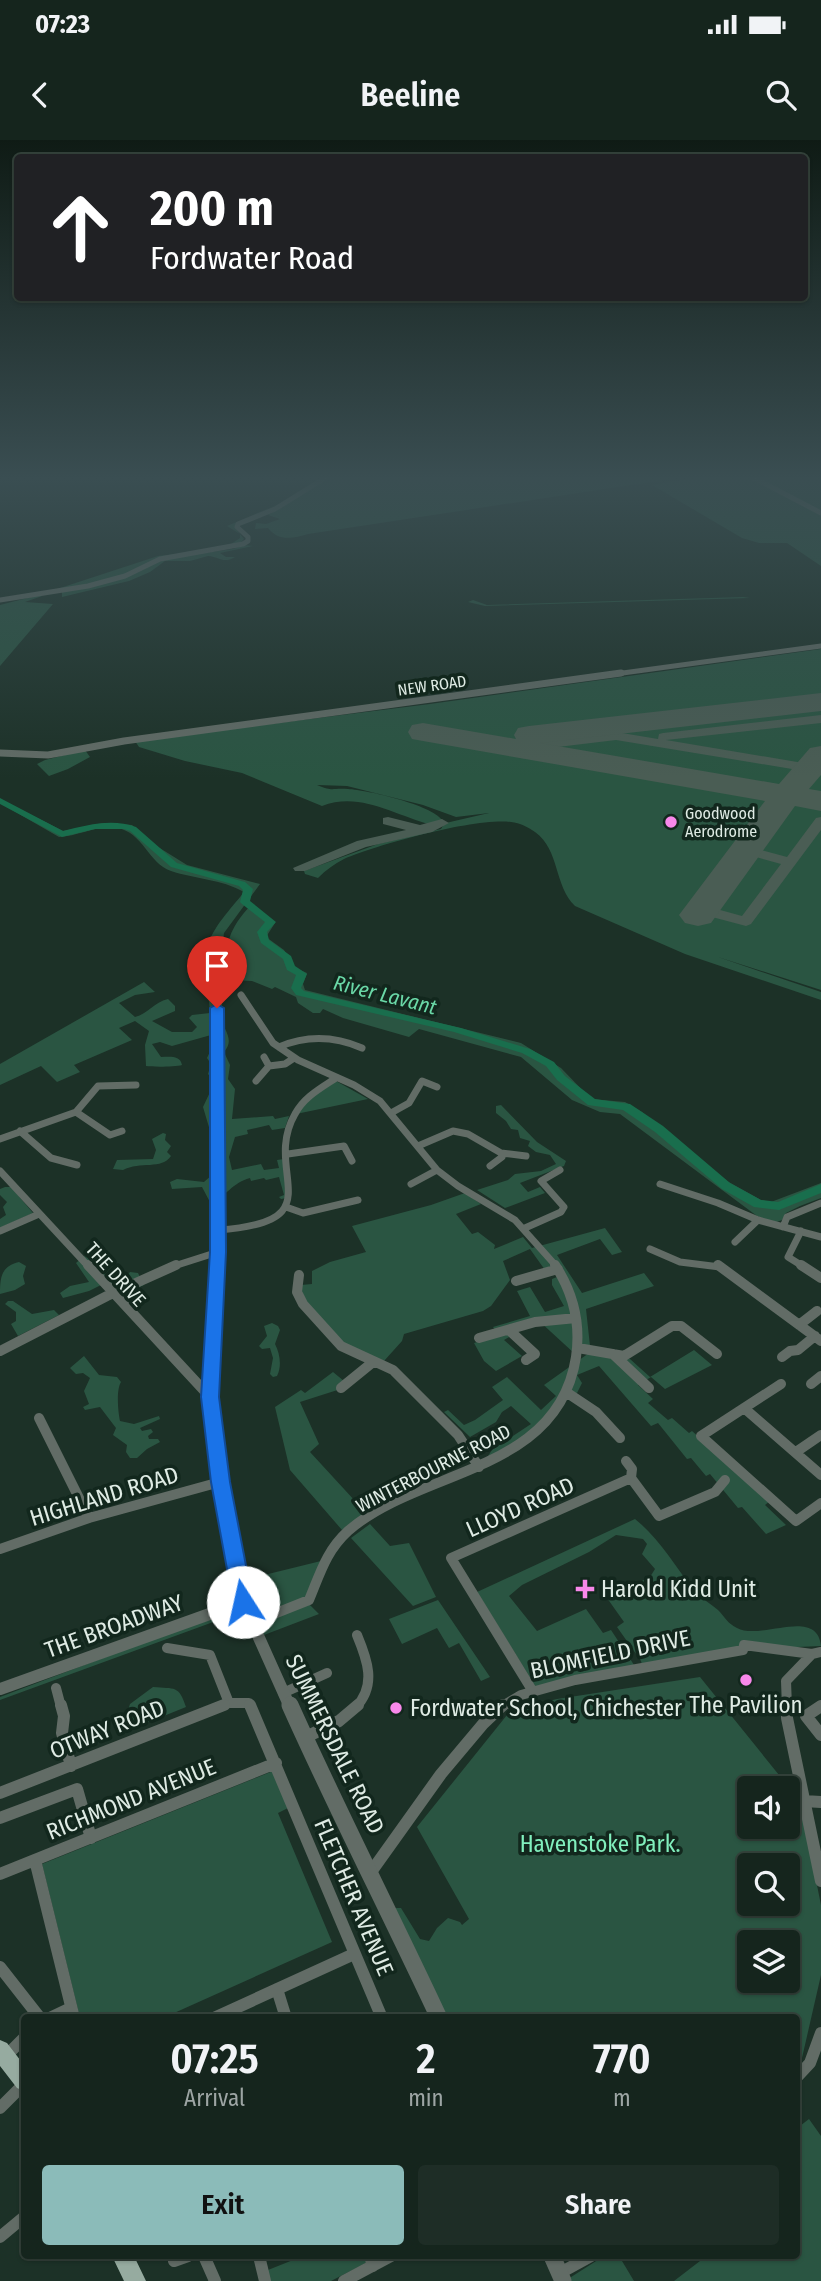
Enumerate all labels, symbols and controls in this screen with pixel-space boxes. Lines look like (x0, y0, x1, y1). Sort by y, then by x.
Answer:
text: 07:23 (35, 9, 90, 40)
icon: back (21, 76, 59, 114)
text: Beeline (361, 76, 460, 114)
icon: search (762, 76, 800, 114)
text: 200 m (150, 179, 274, 238)
icon: ahead (35, 182, 126, 273)
text: Fordwater Road (150, 239, 354, 277)
street label: NEW ROAD (397, 671, 468, 700)
place label: Goodwood Aerodrome (685, 804, 757, 841)
marker: Goodwood Aerodrome (663, 814, 679, 830)
pin (187, 936, 247, 1008)
icon: arrive (198, 947, 236, 985)
water label: River Lavant (331, 970, 439, 1020)
street label: THE DRIVE (81, 1237, 151, 1311)
street label: WINTERBOURNE ROAD (352, 1419, 514, 1517)
street label: HIGHLAND ROAD (26, 1460, 182, 1532)
street label: LLOYD ROAD (462, 1471, 578, 1543)
position arrow (206, 1565, 280, 1639)
place label: Harold Kidd Unit (601, 1575, 757, 1603)
marker: Harold Kidd Unit (575, 1579, 595, 1599)
street label: THE BROADWAY (41, 1588, 187, 1664)
street label: BLOMFIELD DRIVE (528, 1623, 692, 1685)
street label: SUMMERSDALE ROAD (279, 1650, 391, 1838)
marker: The Pavilion (738, 1672, 754, 1688)
place label: The Pavilion (689, 1691, 803, 1719)
street label: OTWAY ROAD (45, 1693, 169, 1765)
place label: Fordwater School, Chichester (410, 1694, 682, 1722)
marker: Fordwater School, Chichester (388, 1700, 404, 1716)
street label: RICHMOND AVENUE (42, 1752, 220, 1846)
map controls (737, 1776, 800, 1993)
button: sound (737, 1776, 800, 1839)
street label: FLETCHER AVENUE (308, 1814, 400, 1980)
park label: Havenstoke Park. (520, 1830, 680, 1858)
button: search (737, 1853, 800, 1916)
button: layers (737, 1930, 800, 1993)
text: 07:25 (170, 2034, 259, 2084)
text: 2 (416, 2034, 436, 2084)
text: 770 (593, 2034, 651, 2084)
text: Arrival (184, 2084, 245, 2112)
text: min (408, 2084, 444, 2112)
text: m (613, 2084, 631, 2112)
button: Exit (42, 2165, 404, 2245)
button: Share (418, 2165, 779, 2245)

